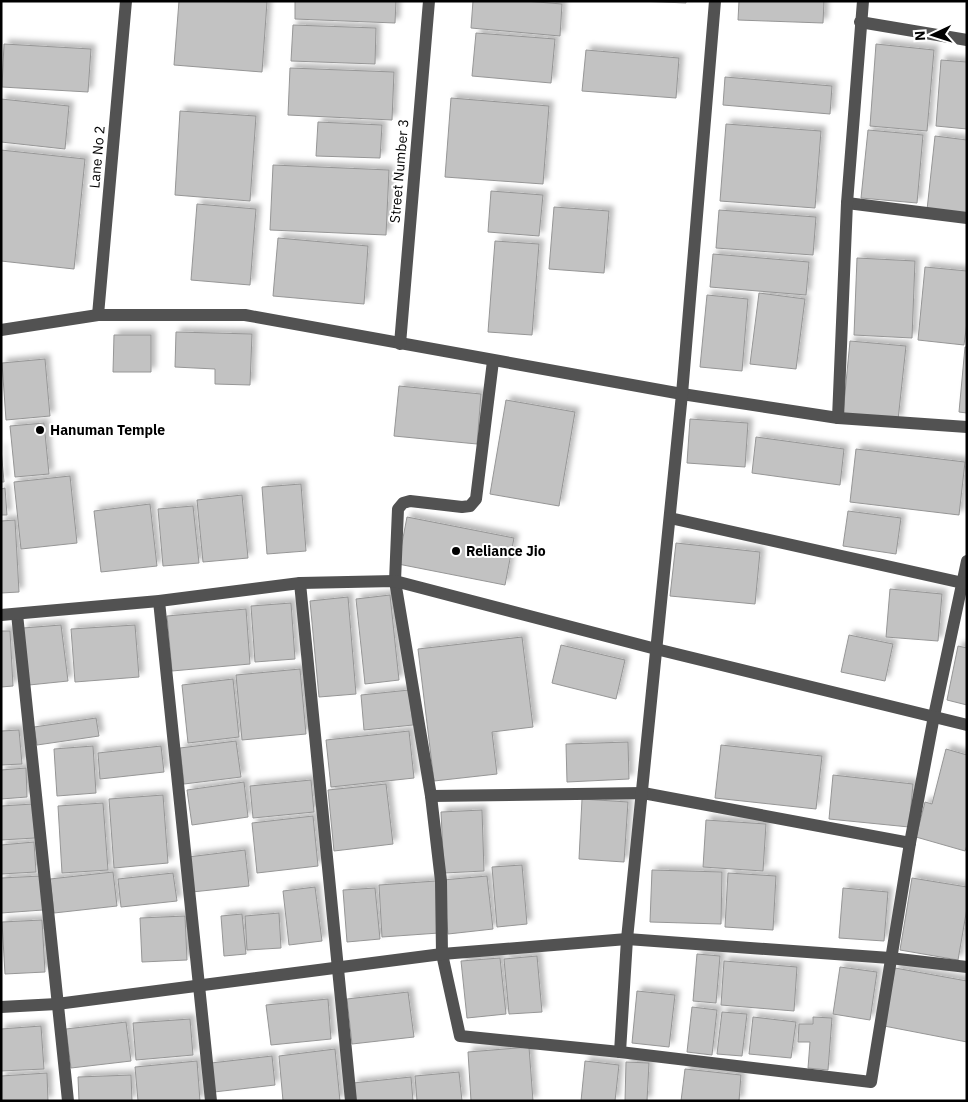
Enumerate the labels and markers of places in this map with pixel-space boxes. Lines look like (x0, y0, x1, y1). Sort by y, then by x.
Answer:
place label: Hanuman Temple (50, 421, 165, 439)
marker: Hanuman Temple (34, 424, 46, 436)
place label: Reliance Jio (466, 542, 546, 560)
marker: Reliance Jio (450, 545, 462, 557)

